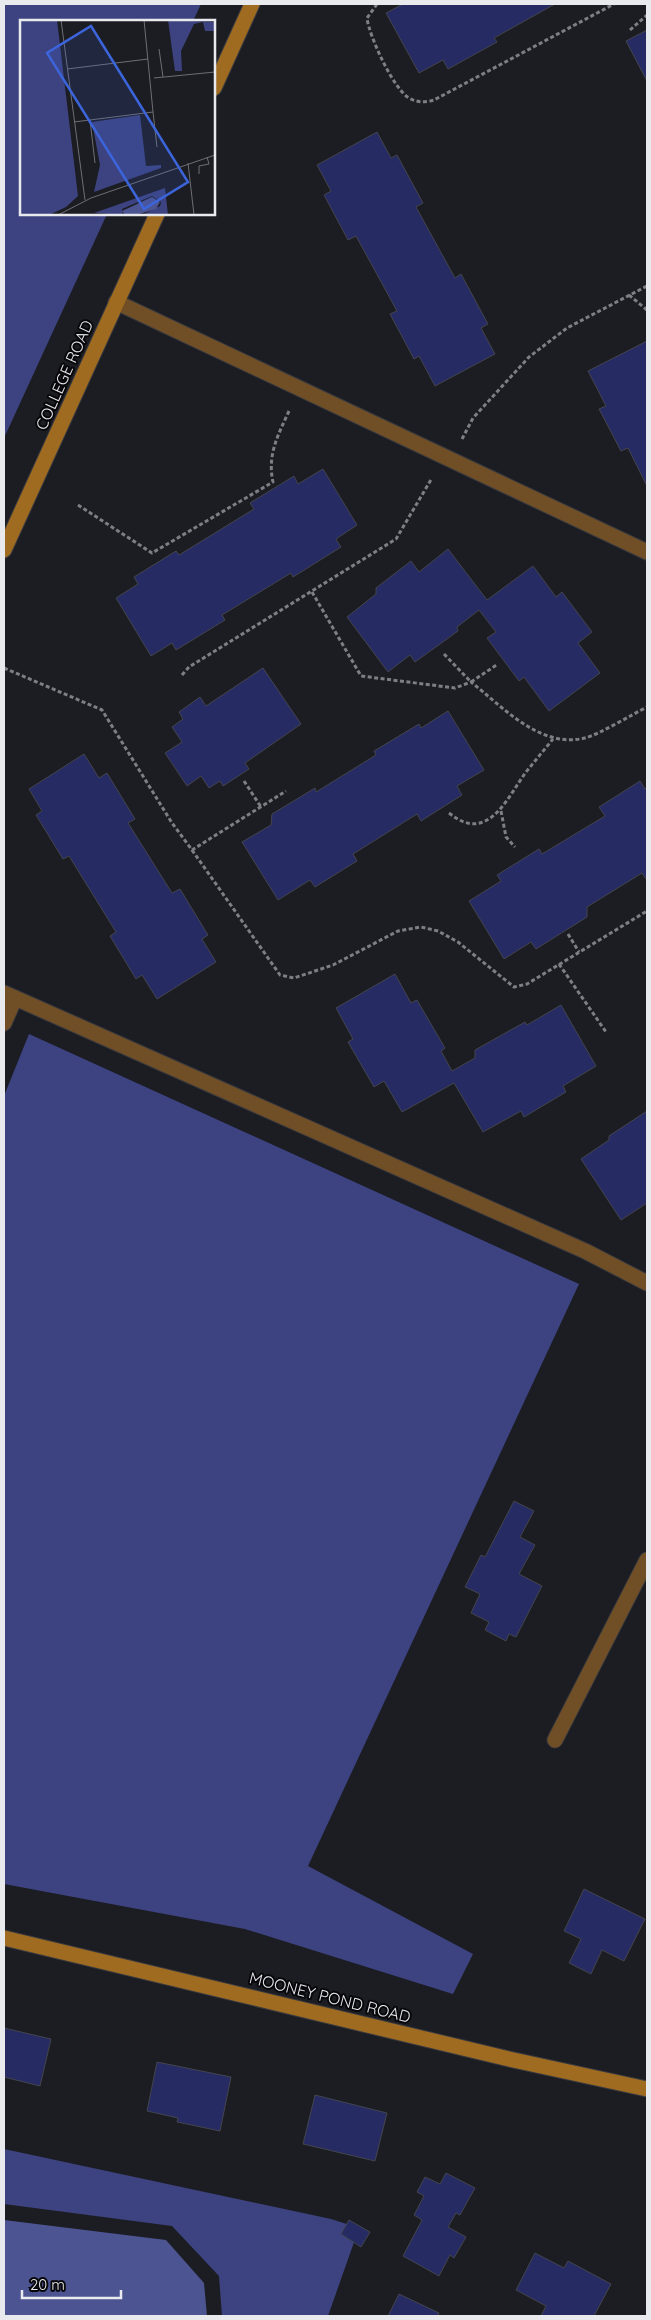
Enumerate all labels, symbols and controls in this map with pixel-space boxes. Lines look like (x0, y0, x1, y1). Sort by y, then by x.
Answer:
inset map (20, 20, 215, 215)
street label: COLLEGE ROAD (31, 317, 97, 433)
street label: MOONEY POND ROAD (247, 1967, 413, 2027)
scale bar (22, 2268, 121, 2300)
text: 20 m (30, 2275, 65, 2294)

